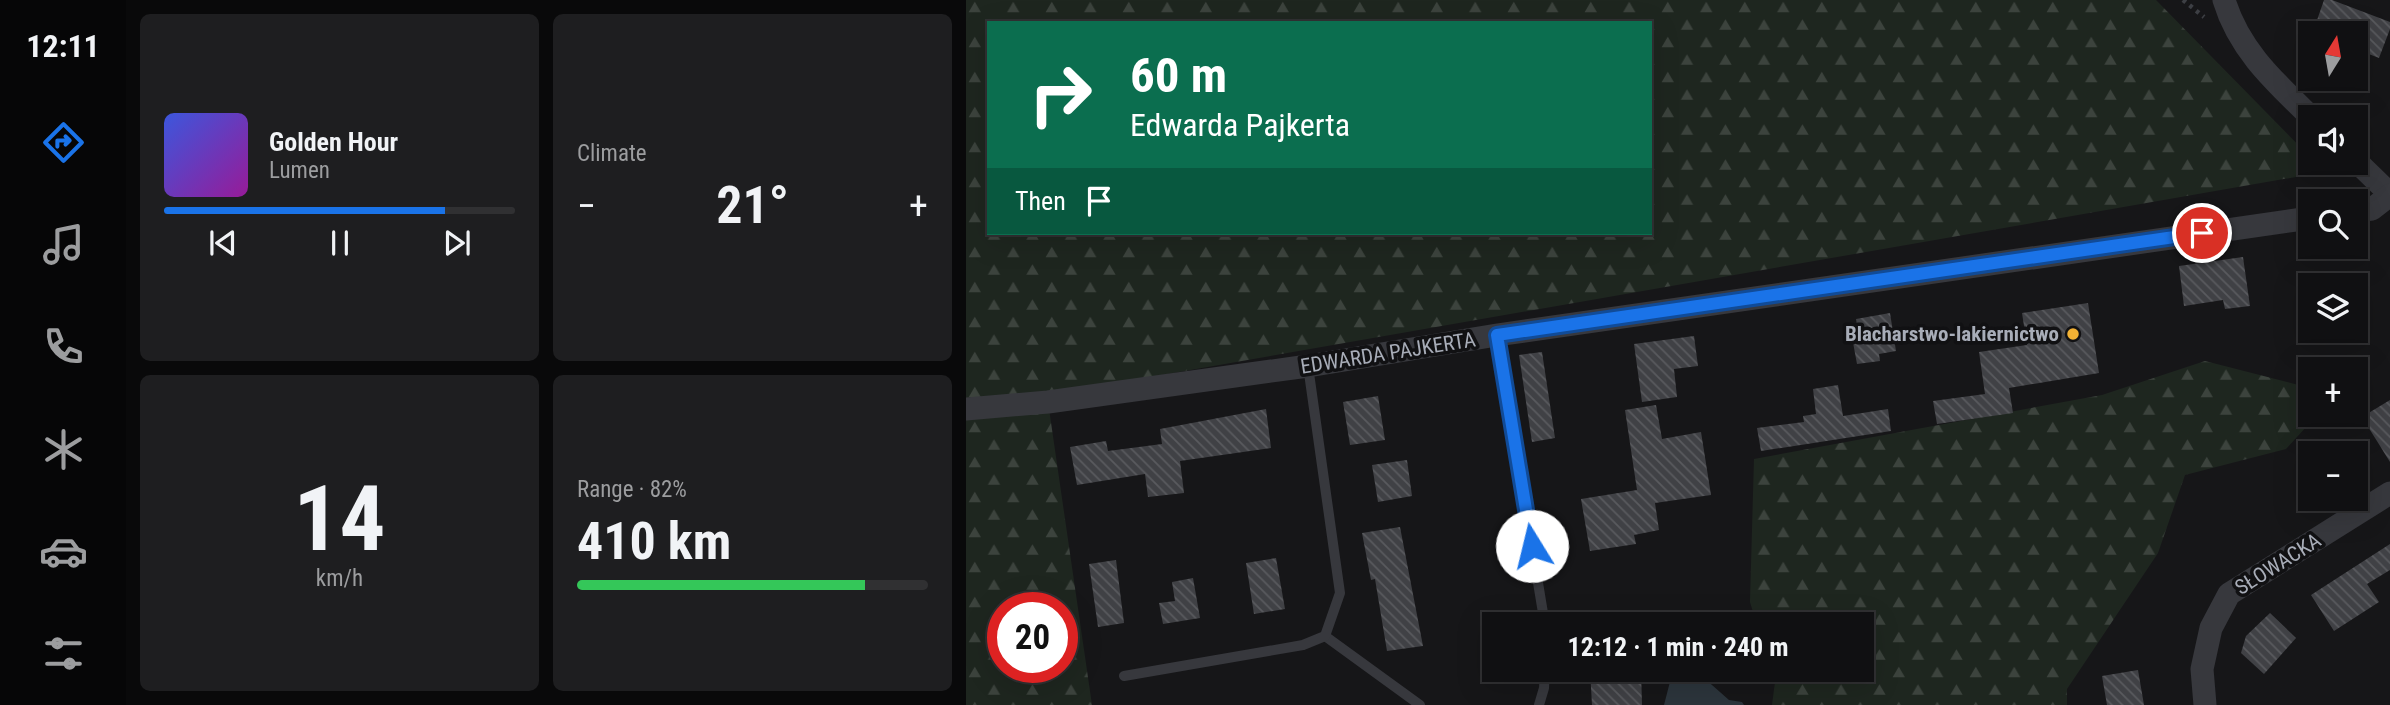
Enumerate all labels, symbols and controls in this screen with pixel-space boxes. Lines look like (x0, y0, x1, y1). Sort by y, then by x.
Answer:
north arrow (2298, 21, 2368, 91)
map controls (2298, 21, 2368, 511)
text: 12:11 (26, 27, 100, 65)
text: 60 m (1130, 47, 1227, 104)
icon: right (1015, 49, 1106, 140)
button: sound (2298, 105, 2368, 175)
text: Edwarda Pajkerta (1130, 106, 1350, 144)
icon: directions (39, 118, 88, 167)
text: Golden Hour (269, 127, 398, 157)
text: Climate (577, 140, 647, 167)
text: Lumen (269, 157, 330, 184)
text: 21° (716, 175, 789, 236)
icon: arrive (1080, 182, 1118, 220)
text: − (577, 184, 596, 228)
text: + (909, 184, 928, 228)
text: Then (1015, 186, 1066, 216)
button: search (2298, 189, 2368, 259)
pin (2172, 203, 2232, 263)
icon: arrive (2183, 214, 2221, 252)
icon: music (39, 220, 88, 269)
icon: previous (204, 224, 242, 262)
icon: pause (321, 224, 359, 262)
icon: next (438, 224, 476, 262)
button: layers (2298, 273, 2368, 343)
icon: phone (39, 322, 88, 371)
place label: Blacharstwo-lakiernictwo (1845, 322, 2059, 346)
marker: Blacharstwo-lakiernictwo (2065, 326, 2081, 342)
street label: EDWARDA PAJKERTA (1299, 327, 1477, 379)
button: + (2298, 357, 2368, 427)
icon: climate (39, 425, 88, 474)
button: − (2298, 441, 2368, 511)
text: 14 (294, 466, 385, 572)
text: Range · 82% (577, 476, 687, 503)
position arrow (1495, 509, 1569, 583)
text: 410 km (577, 511, 731, 572)
icon: car (39, 527, 88, 576)
street label: SŁOWACKA (2231, 528, 2325, 600)
text: km/h (316, 565, 363, 592)
speed limit sign: 20 (987, 592, 1078, 683)
icon: filters (39, 629, 88, 678)
text: 12:12 · 1 min · 240 m (1568, 632, 1788, 662)

